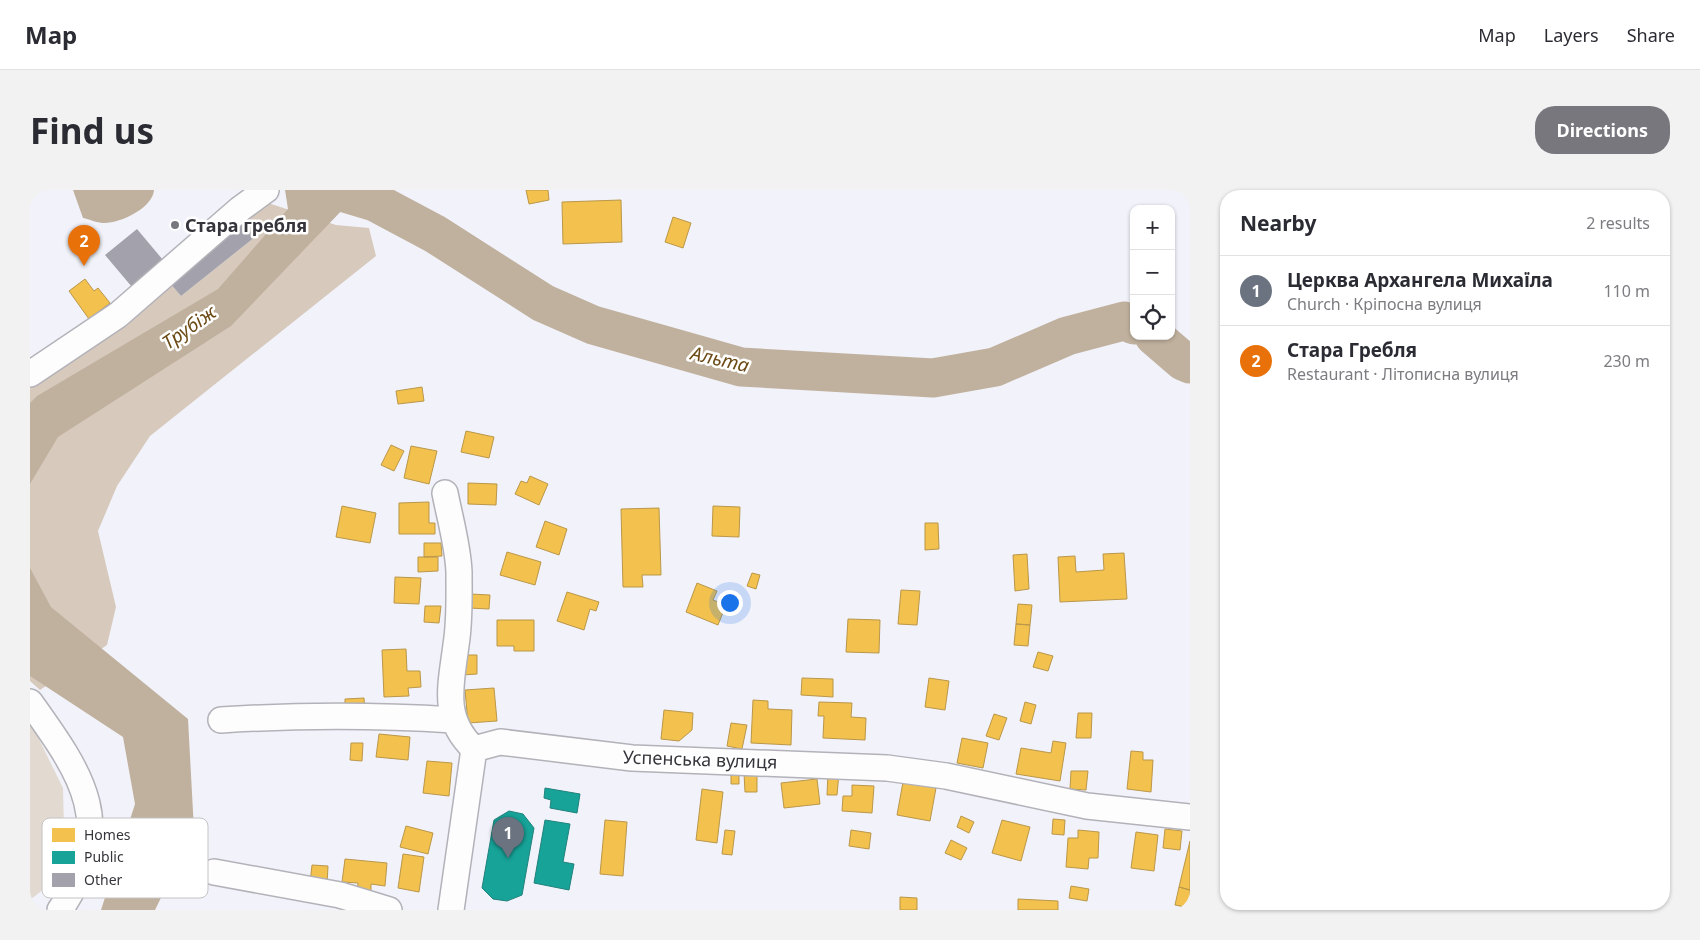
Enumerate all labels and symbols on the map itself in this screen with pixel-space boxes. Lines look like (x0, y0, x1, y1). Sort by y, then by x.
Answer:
place label: Стара гребля (185, 213, 307, 237)
marker: Стара гребля (169, 219, 181, 231)
pin: 2 (68, 225, 100, 266)
water label: Трубіж (157, 299, 222, 355)
water label: Альта (686, 339, 752, 378)
your location (717, 590, 743, 616)
street label: Успенська вулиця (622, 744, 778, 774)
pin: 1 (492, 817, 524, 858)
legend (42, 818, 208, 898)
text: Homes (84, 825, 131, 844)
text: Public (84, 847, 124, 866)
text: Other (84, 870, 123, 889)

